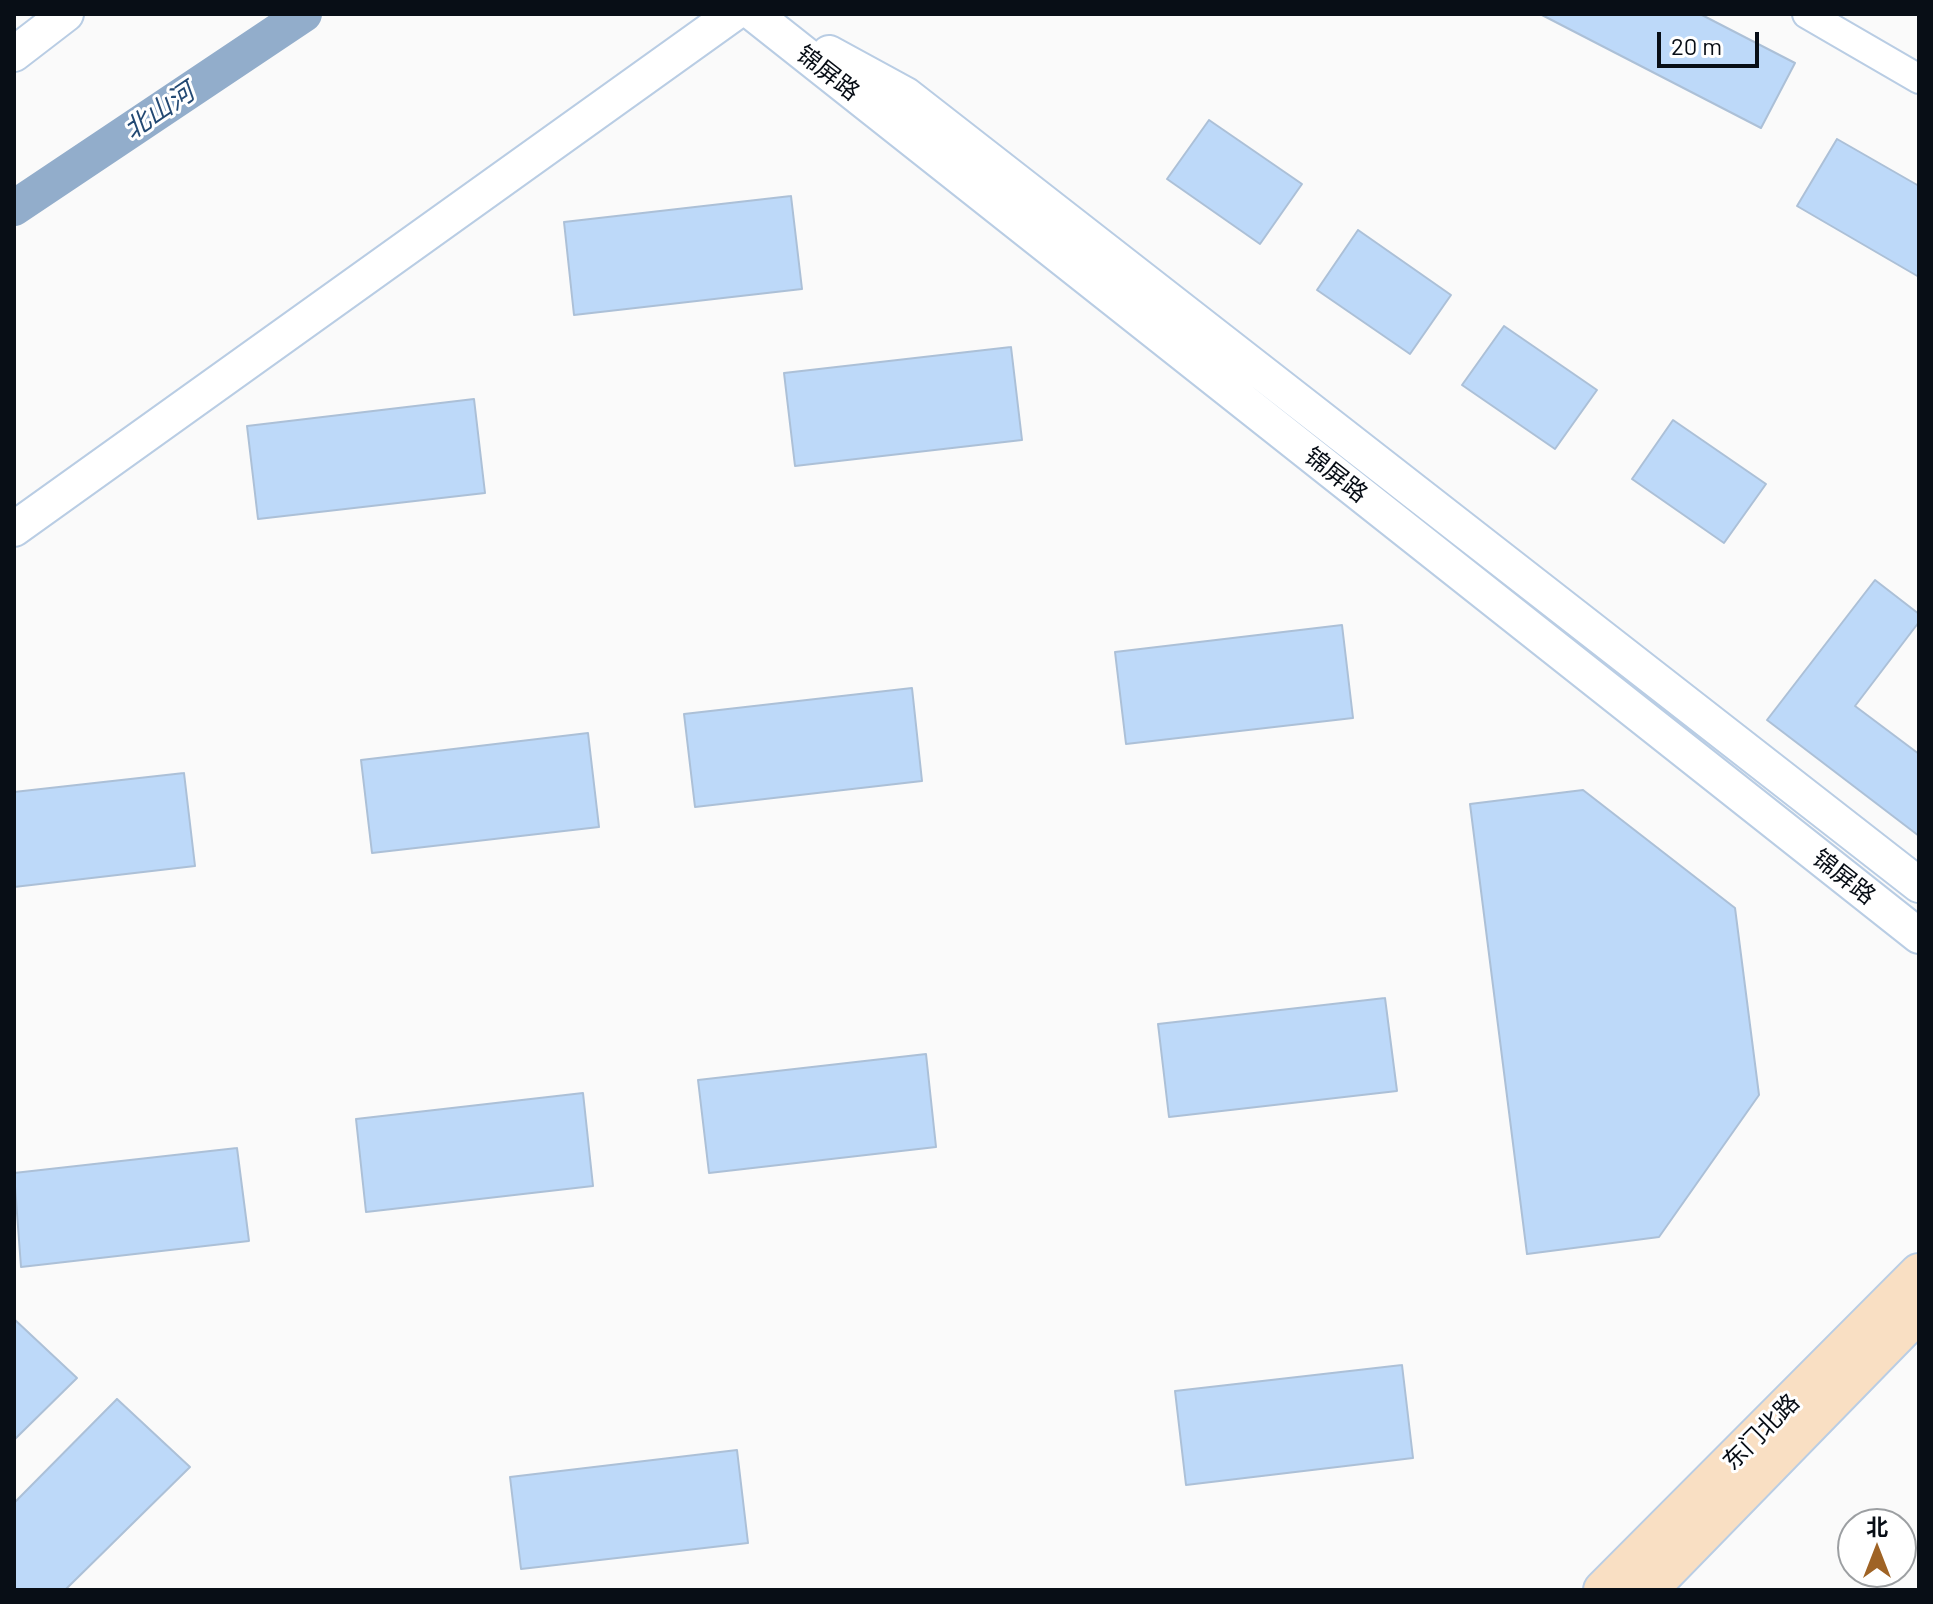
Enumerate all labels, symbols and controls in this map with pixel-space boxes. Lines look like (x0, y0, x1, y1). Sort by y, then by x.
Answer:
scale bar (1661, 16, 1763, 66)
text: 20 m (1671, 31, 1722, 60)
street label: 锦屏路 (791, 39, 865, 107)
water label: 北山河 (118, 76, 200, 146)
street label: 锦屏路 (1299, 441, 1373, 509)
street label: 锦屏路 (1807, 843, 1881, 911)
street label: 东门北路 (1717, 1388, 1805, 1476)
north arrow (1837, 1508, 1917, 1588)
text: 北 (1866, 1513, 1888, 1539)

